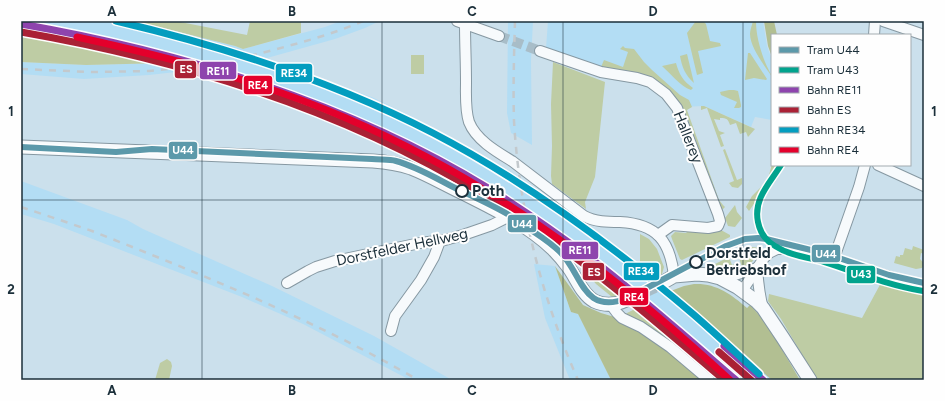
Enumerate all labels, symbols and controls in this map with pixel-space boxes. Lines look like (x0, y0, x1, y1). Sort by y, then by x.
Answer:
text: A (107, 4, 117, 19)
text: B (288, 4, 296, 19)
text: C (467, 4, 477, 19)
text: D (648, 4, 658, 19)
text: E (829, 4, 837, 19)
legend (771, 34, 911, 166)
text: Tram U44 (807, 43, 860, 57)
line badge: ES (174, 60, 197, 79)
line badge: RE11 (199, 61, 237, 80)
text: ES (179, 63, 193, 76)
line badge: RE34 (275, 63, 313, 83)
text: Tram U43 (807, 63, 859, 77)
text: RE11 (207, 65, 229, 78)
text: RE34 (281, 67, 307, 80)
line badge: RE4 (243, 75, 273, 95)
text: RE4 (248, 79, 268, 92)
text: Bahn RE11 (807, 83, 861, 97)
text: Bahn ES (807, 103, 851, 117)
text: 1 (8, 104, 14, 119)
text: 1 (931, 104, 937, 119)
street label: Hallerey (669, 108, 707, 166)
text: Bahn RE34 (807, 123, 866, 137)
line badge: U44 (168, 141, 198, 160)
text: Bahn RE4 (807, 143, 859, 157)
text: U44 (172, 144, 194, 157)
place label: Poth (472, 182, 504, 200)
marker: Poth (455, 184, 469, 198)
line badge: U44 (507, 214, 537, 233)
text: U44 (511, 218, 533, 231)
street label: Dorstfelder Hellweg (335, 224, 469, 270)
line badge: RE11 (561, 241, 599, 260)
text: RE11 (569, 244, 591, 257)
place label: Dorstfeld Betriebshof (706, 244, 787, 279)
line badge: U44 (811, 244, 841, 263)
text: U44 (815, 248, 837, 261)
marker: Dorstfeld Betriebshof (689, 255, 703, 269)
line badge: ES (582, 262, 605, 281)
line badge: RE34 (623, 262, 660, 281)
text: RE34 (628, 265, 654, 278)
line badge: U43 (846, 265, 876, 284)
text: ES (587, 266, 601, 279)
text: U43 (851, 268, 871, 281)
text: 2 (7, 282, 15, 297)
text: 2 (930, 282, 938, 297)
line badge: RE4 (619, 287, 649, 306)
text: RE4 (624, 291, 644, 304)
text: A (107, 383, 117, 398)
text: B (288, 383, 296, 398)
text: C (467, 383, 477, 398)
text: D (648, 383, 658, 398)
text: E (829, 383, 837, 398)

